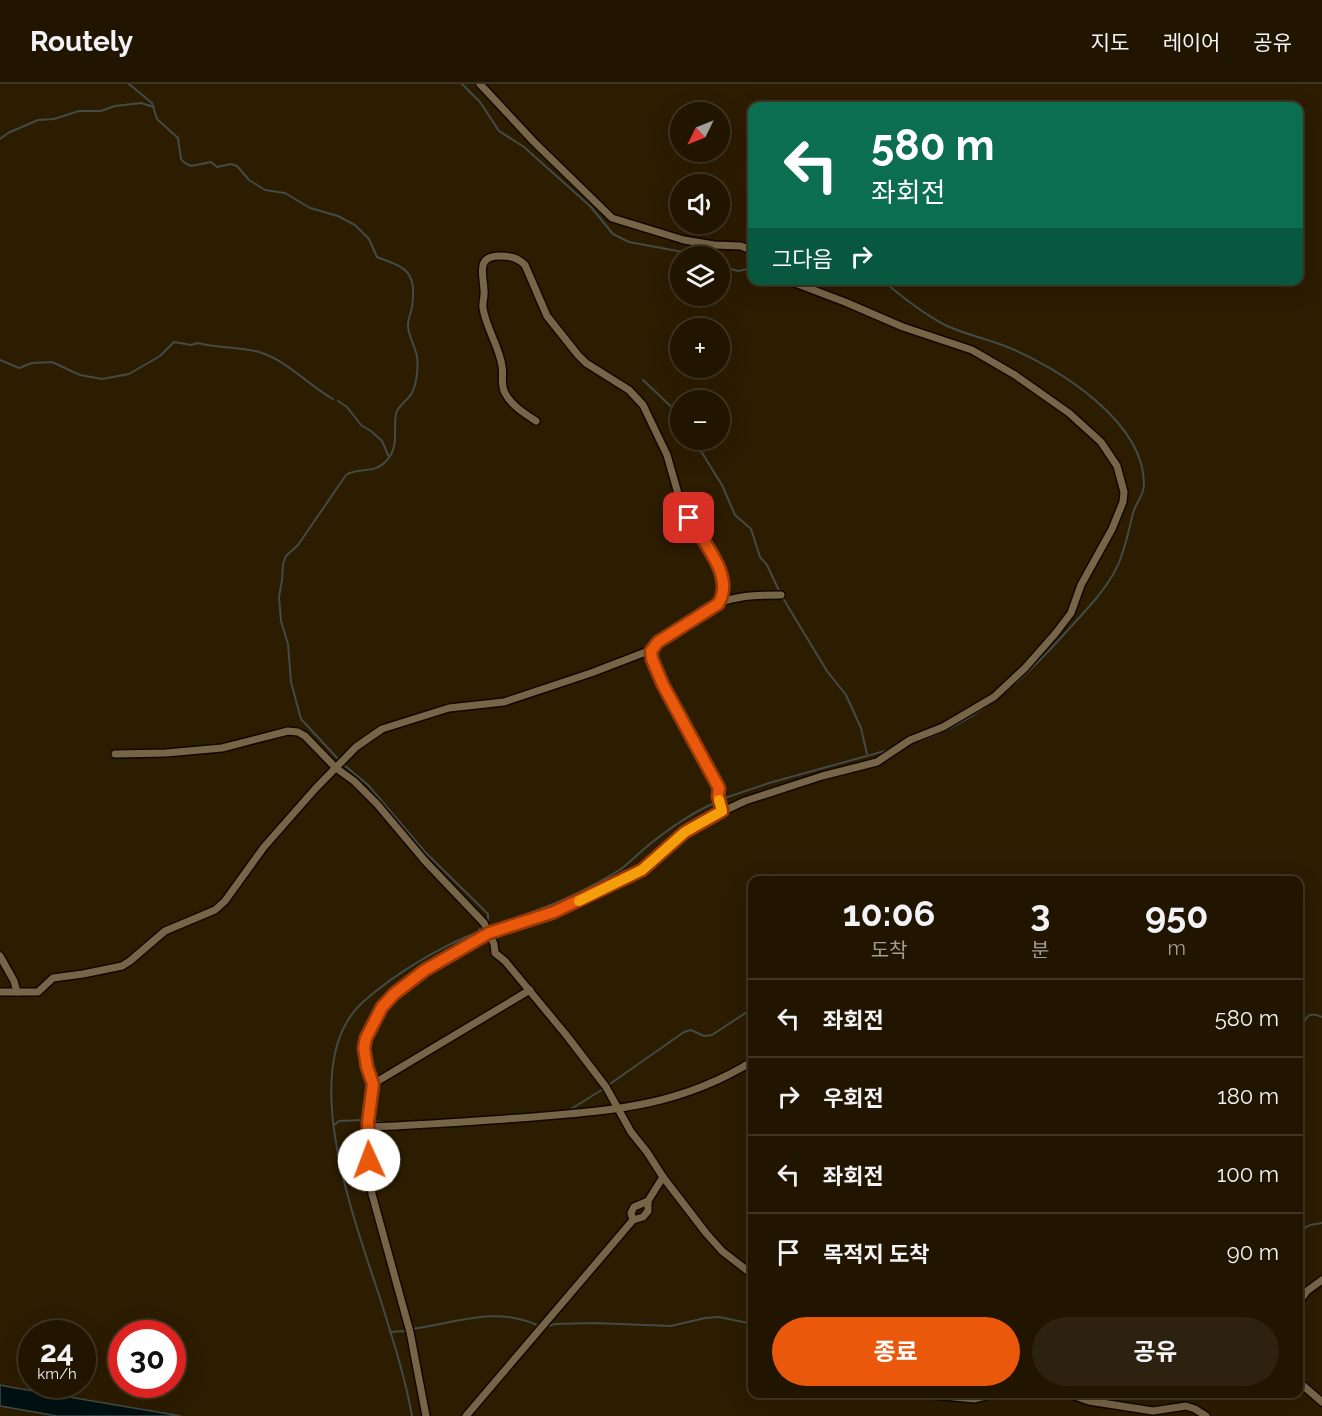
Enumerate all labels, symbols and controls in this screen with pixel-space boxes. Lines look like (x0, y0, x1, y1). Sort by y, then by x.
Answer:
text: Routely (30, 25, 133, 58)
text: 지도 (1091, 30, 1129, 55)
text: 레이어 (1162, 30, 1220, 55)
text: 공유 (1253, 30, 1292, 55)
north arrow (670, 102, 730, 162)
map controls (670, 102, 730, 450)
text: 580 m (871, 121, 995, 170)
icon: left (772, 126, 850, 204)
button: sound (670, 174, 730, 234)
text: 좌회전 (871, 177, 946, 208)
icon: right (845, 240, 878, 273)
button: layers (670, 246, 730, 306)
text: 그다음 (772, 246, 833, 272)
button: + (670, 318, 730, 378)
button: − (670, 390, 730, 450)
pin (663, 492, 714, 543)
icon: arrive (672, 501, 705, 534)
text: 10:06 (843, 892, 935, 934)
text: 3 (1030, 892, 1050, 934)
text: 950 (1145, 894, 1208, 936)
text: m (1167, 936, 1186, 960)
text: 도착 (871, 938, 908, 962)
text: 분 (1031, 938, 1049, 962)
icon: left (772, 1002, 805, 1035)
text: 580 m (1215, 1005, 1279, 1031)
text: 좌회전 (823, 1007, 884, 1033)
icon: right (772, 1080, 805, 1113)
text: 180 m (1217, 1083, 1279, 1109)
text: 우회전 (823, 1085, 884, 1111)
position arrow (337, 1128, 401, 1192)
icon: left (772, 1158, 805, 1191)
text: 100 m (1217, 1161, 1279, 1187)
text: 좌회전 (823, 1163, 884, 1189)
icon: arrive (772, 1236, 805, 1269)
text: 90 m (1227, 1239, 1279, 1265)
text: 목적지 도착 (823, 1241, 929, 1267)
button: 종료 (772, 1317, 1020, 1386)
button: 공유 (1032, 1317, 1279, 1386)
speed limit sign: 30 (108, 1320, 186, 1398)
text: 24 (40, 1334, 74, 1369)
text: km/h (37, 1365, 77, 1383)

